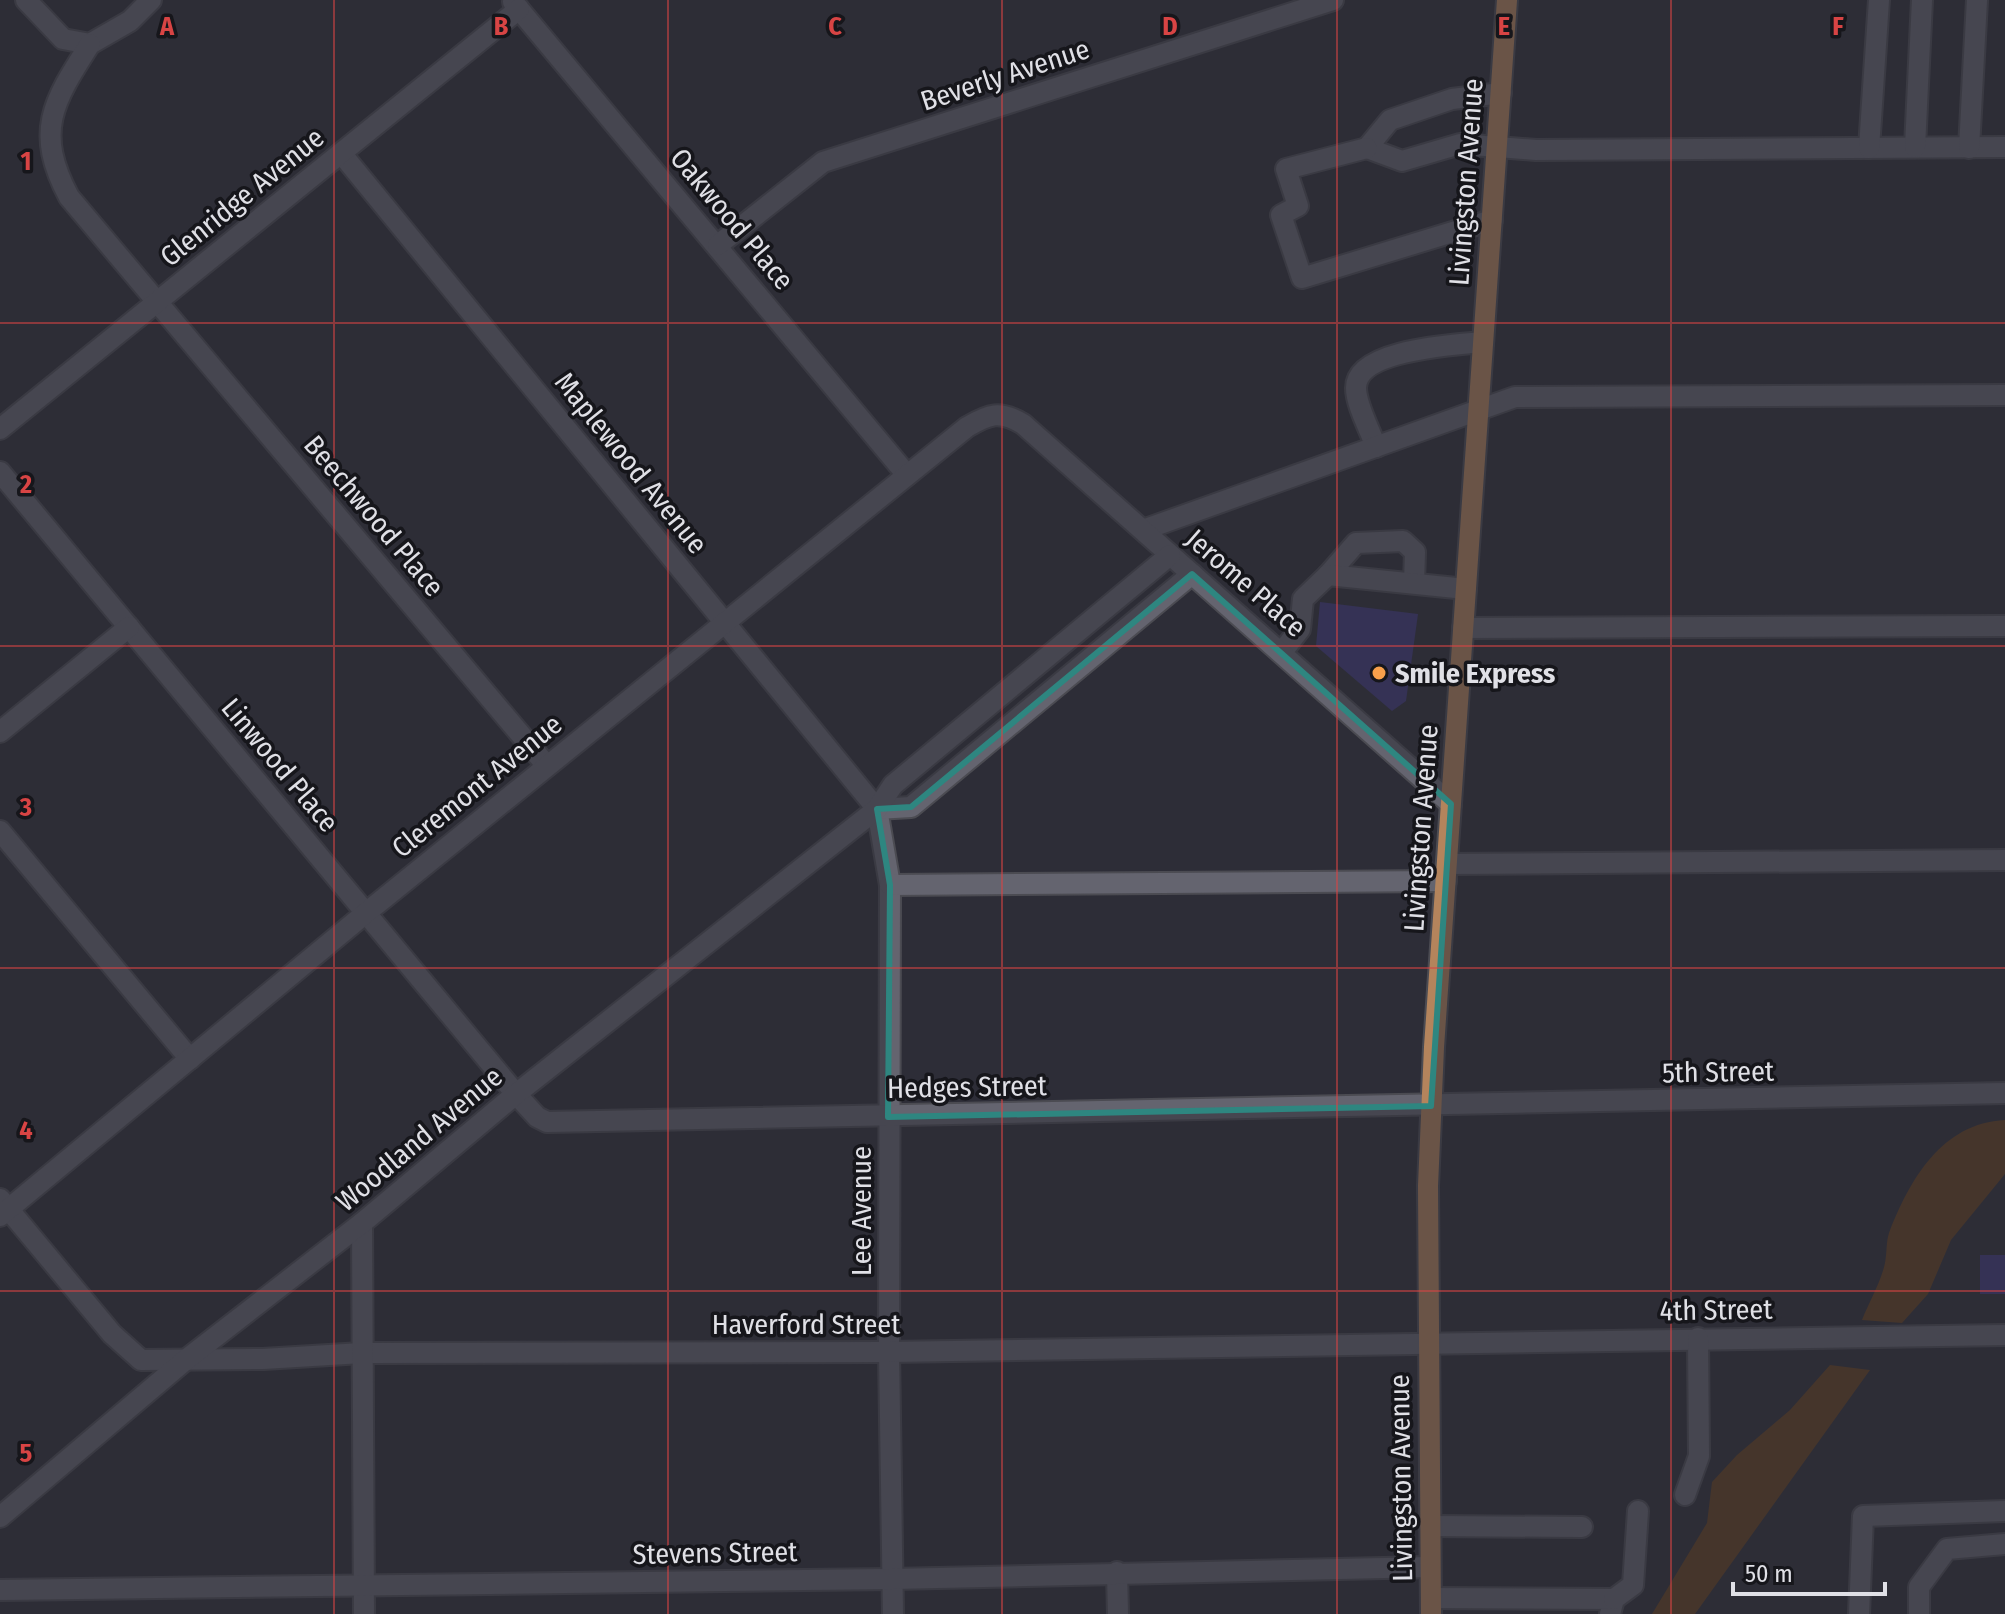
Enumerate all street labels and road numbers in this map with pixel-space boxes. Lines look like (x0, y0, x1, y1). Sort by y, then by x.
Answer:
street label: Beverly Avenue (917, 32, 1093, 118)
street label: Livingston Avenue (1442, 77, 1490, 287)
street label: Glenridge Avenue (154, 121, 330, 273)
street label: Oakwood Place (663, 142, 801, 296)
street label: Maplewood Avenue (548, 366, 714, 560)
street label: Beechwood Place (297, 429, 451, 603)
street label: Jerome Place (1179, 522, 1313, 644)
street label: Linwood Place (215, 691, 345, 839)
street label: Cleremont Avenue (386, 707, 568, 865)
street label: Livingston Avenue (1397, 723, 1445, 933)
street label: 5th Street (1662, 1055, 1775, 1089)
street label: Woodland Avenue (329, 1060, 509, 1218)
street label: Hedges Street (887, 1069, 1048, 1105)
street label: Lee Avenue (845, 1146, 878, 1276)
street label: 4th Street (1659, 1293, 1774, 1327)
street label: Haverford Street (712, 1308, 901, 1341)
street label: Livingston Avenue (1383, 1374, 1419, 1582)
street label: Stevens Street (632, 1535, 798, 1571)

